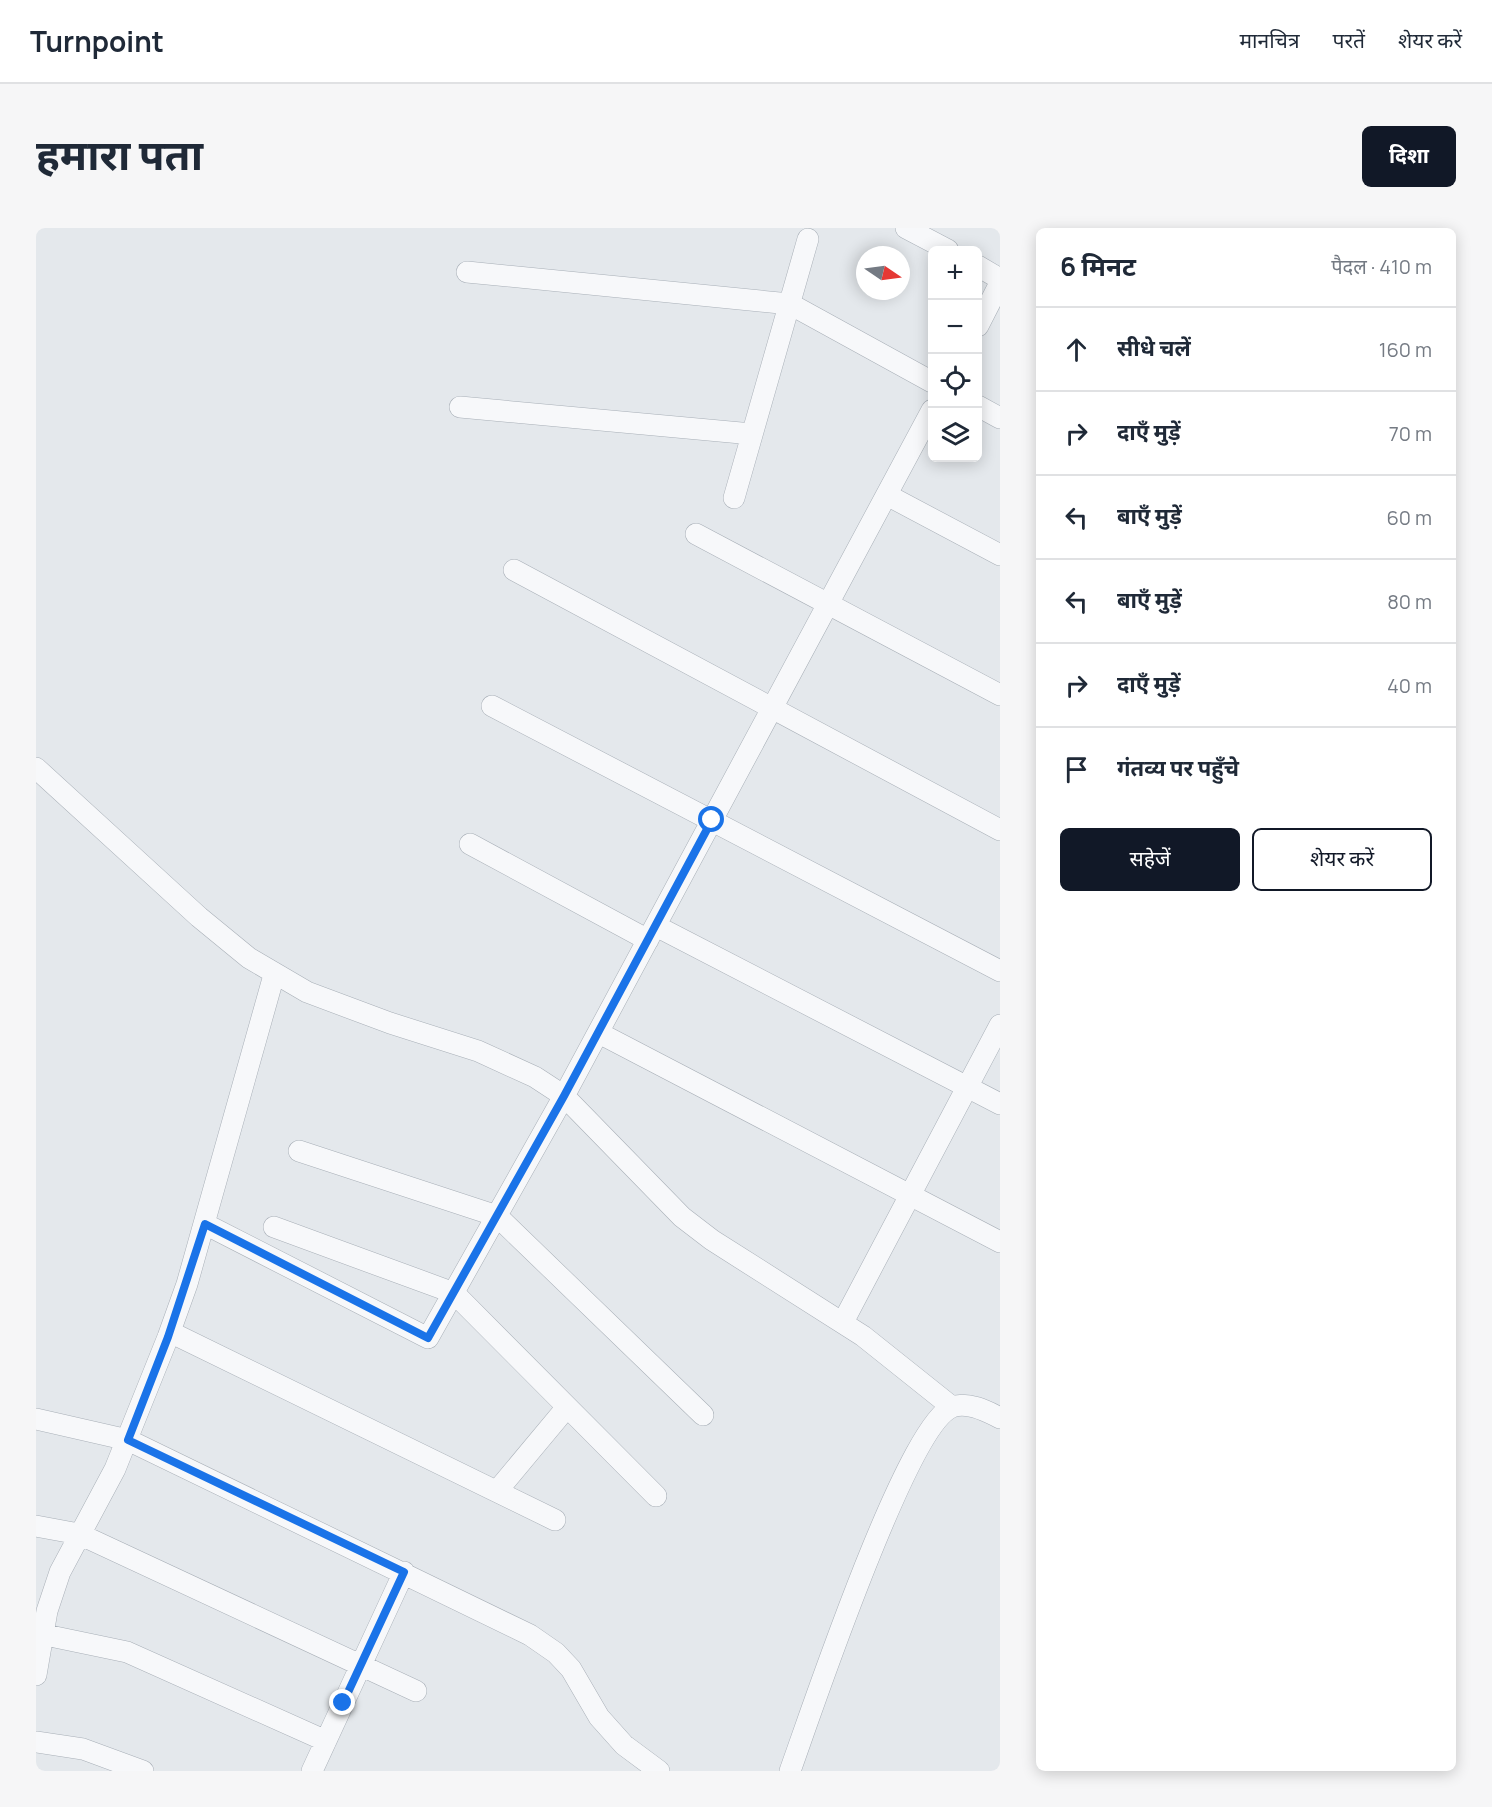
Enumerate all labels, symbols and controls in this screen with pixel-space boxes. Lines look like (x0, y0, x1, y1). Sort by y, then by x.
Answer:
text: Turnpoint (30, 22, 164, 60)
text: मानचित्र (1240, 26, 1300, 54)
text: परतें (1333, 26, 1365, 54)
text: शेयर करें (1398, 26, 1462, 54)
text: हमारा पता (36, 125, 203, 183)
button: दिशा (1362, 126, 1456, 187)
north arrow (856, 246, 910, 300)
map controls (928, 246, 982, 462)
button: + (928, 246, 982, 300)
text: 6 मिनट (1060, 248, 1136, 284)
text: पैदल · 410 m (1331, 253, 1432, 280)
button: − (928, 300, 982, 354)
icon: ahead (1060, 333, 1093, 366)
text: सीधे चलें (1117, 333, 1191, 363)
text: 160 m (1379, 336, 1432, 363)
button: locate (928, 354, 982, 408)
button: layers (928, 408, 982, 462)
icon: right (1060, 417, 1093, 450)
text: दाएँ मुड़ें (1117, 417, 1180, 447)
text: 70 m (1389, 420, 1432, 447)
icon: left (1060, 501, 1093, 534)
text: बाएँ मुड़ें (1117, 501, 1182, 531)
text: 60 m (1386, 504, 1432, 531)
icon: left (1060, 585, 1093, 618)
text: बाएँ मुड़ें (1117, 585, 1182, 615)
text: 80 m (1387, 588, 1432, 615)
icon: right (1060, 669, 1093, 702)
text: दाएँ मुड़ें (1117, 669, 1180, 699)
text: 40 m (1387, 672, 1432, 699)
icon: arrive (1060, 753, 1093, 786)
text: गंतव्य पर पहुँचे (1117, 753, 1239, 783)
route start (698, 806, 724, 832)
button: सहेजें (1060, 828, 1240, 891)
button: शेयर करें (1252, 828, 1432, 891)
route end (329, 1689, 355, 1715)

